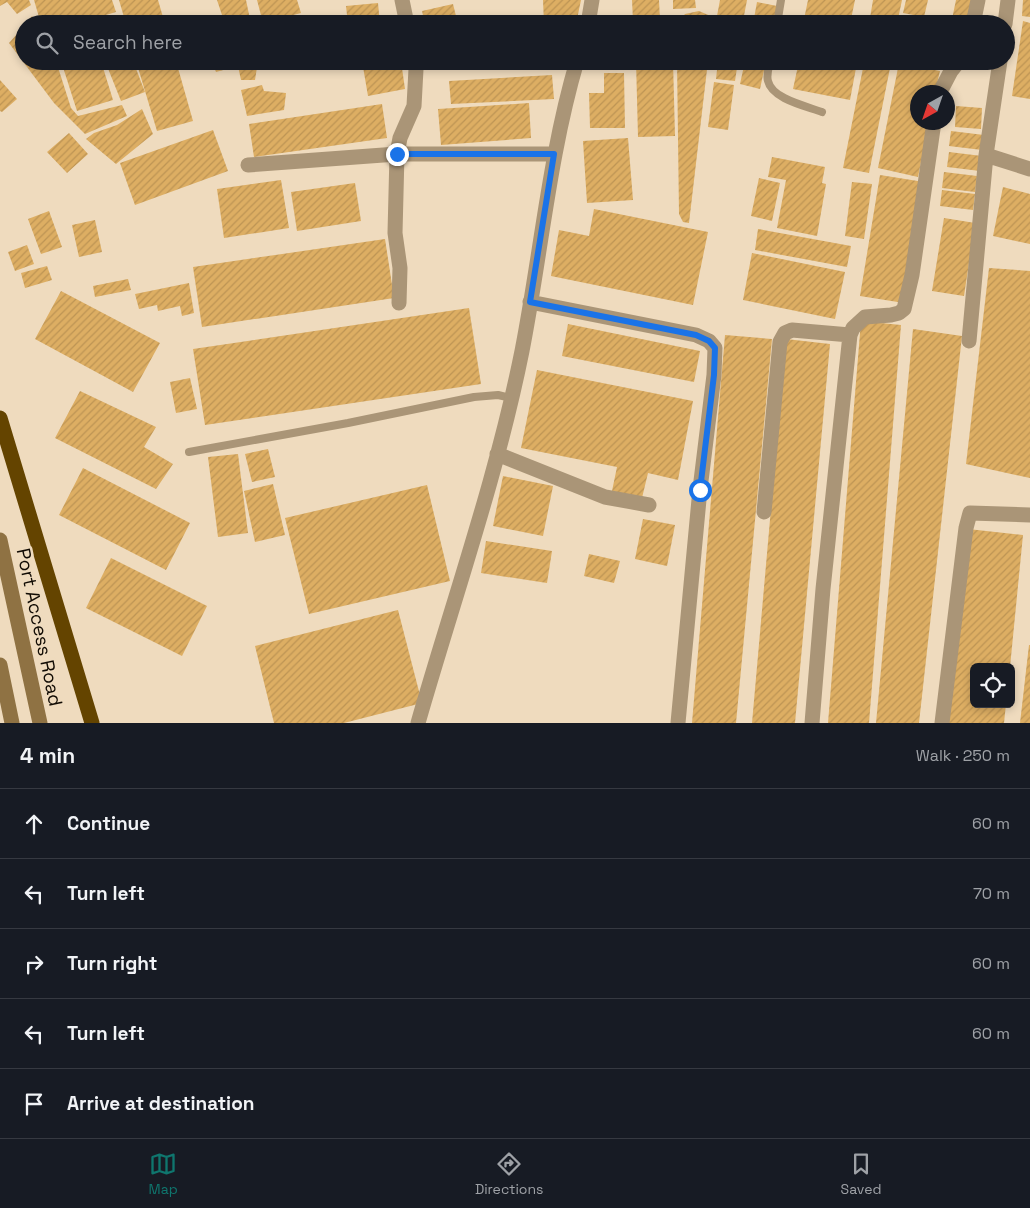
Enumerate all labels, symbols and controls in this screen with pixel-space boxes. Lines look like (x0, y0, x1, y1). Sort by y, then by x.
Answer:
search box (15, 15, 1015, 70)
icon: search (33, 29, 61, 57)
text: Search here (73, 30, 183, 55)
north arrow (910, 85, 955, 130)
route end (386, 143, 409, 166)
route start (689, 479, 712, 502)
street label: Port Access Road (11, 546, 68, 708)
map controls (970, 663, 1015, 708)
button: locate (970, 663, 1015, 708)
text: 4 min (20, 742, 75, 769)
text: Walk · 250 m (916, 745, 1010, 766)
icon: ahead (20, 810, 48, 838)
text: Continue (67, 811, 150, 836)
text: 60 m (972, 813, 1010, 834)
icon: left (20, 880, 48, 908)
text: Turn left (67, 881, 145, 906)
text: 70 m (973, 883, 1010, 904)
icon: right (20, 950, 48, 978)
text: Turn right (67, 951, 157, 976)
text: 60 m (972, 953, 1010, 974)
icon: left (20, 1020, 48, 1048)
text: Turn left (67, 1021, 145, 1046)
text: 60 m (972, 1023, 1010, 1044)
icon: arrive (20, 1090, 48, 1118)
text: Arrive at destination (67, 1091, 255, 1116)
tab: Map (149, 1150, 178, 1198)
tab: Directions (475, 1150, 543, 1198)
tab: Saved (841, 1150, 881, 1198)

